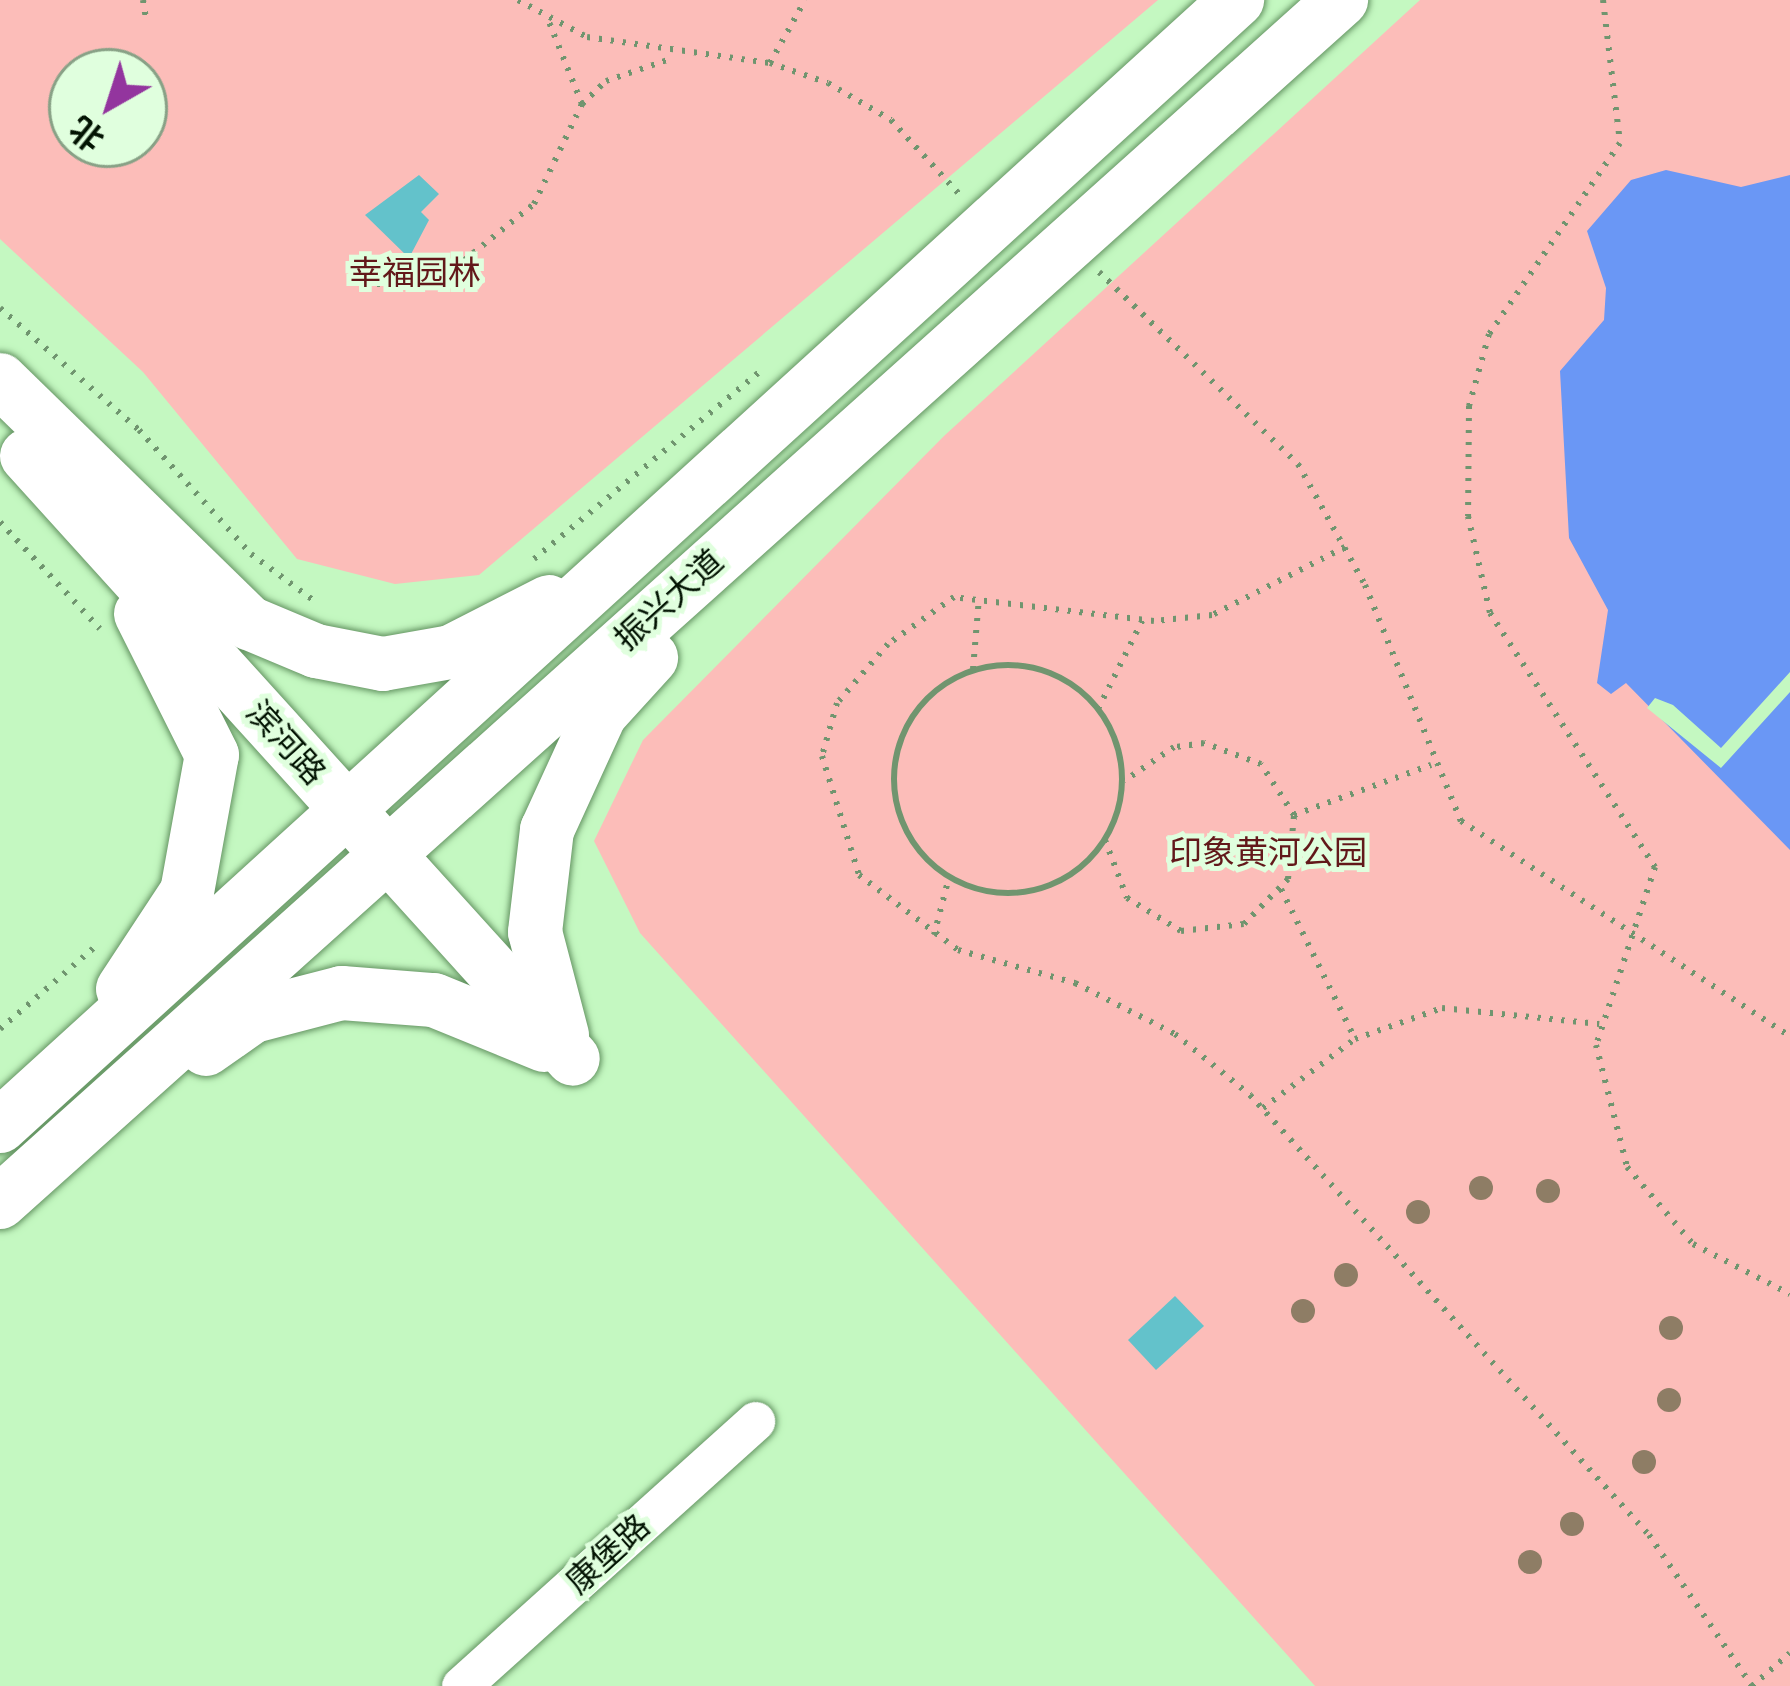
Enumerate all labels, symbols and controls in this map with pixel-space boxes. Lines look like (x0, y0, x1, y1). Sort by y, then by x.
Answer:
north arrow (48, 48, 168, 168)
text: 北 (59, 105, 115, 163)
park label: 幸福园林 (349, 253, 481, 293)
street label: 振兴大道 (607, 541, 731, 659)
street label: 滨河路 (238, 693, 334, 793)
park label: 印象黄河公园 (1169, 833, 1367, 873)
street label: 康堡路 (558, 1506, 658, 1602)

